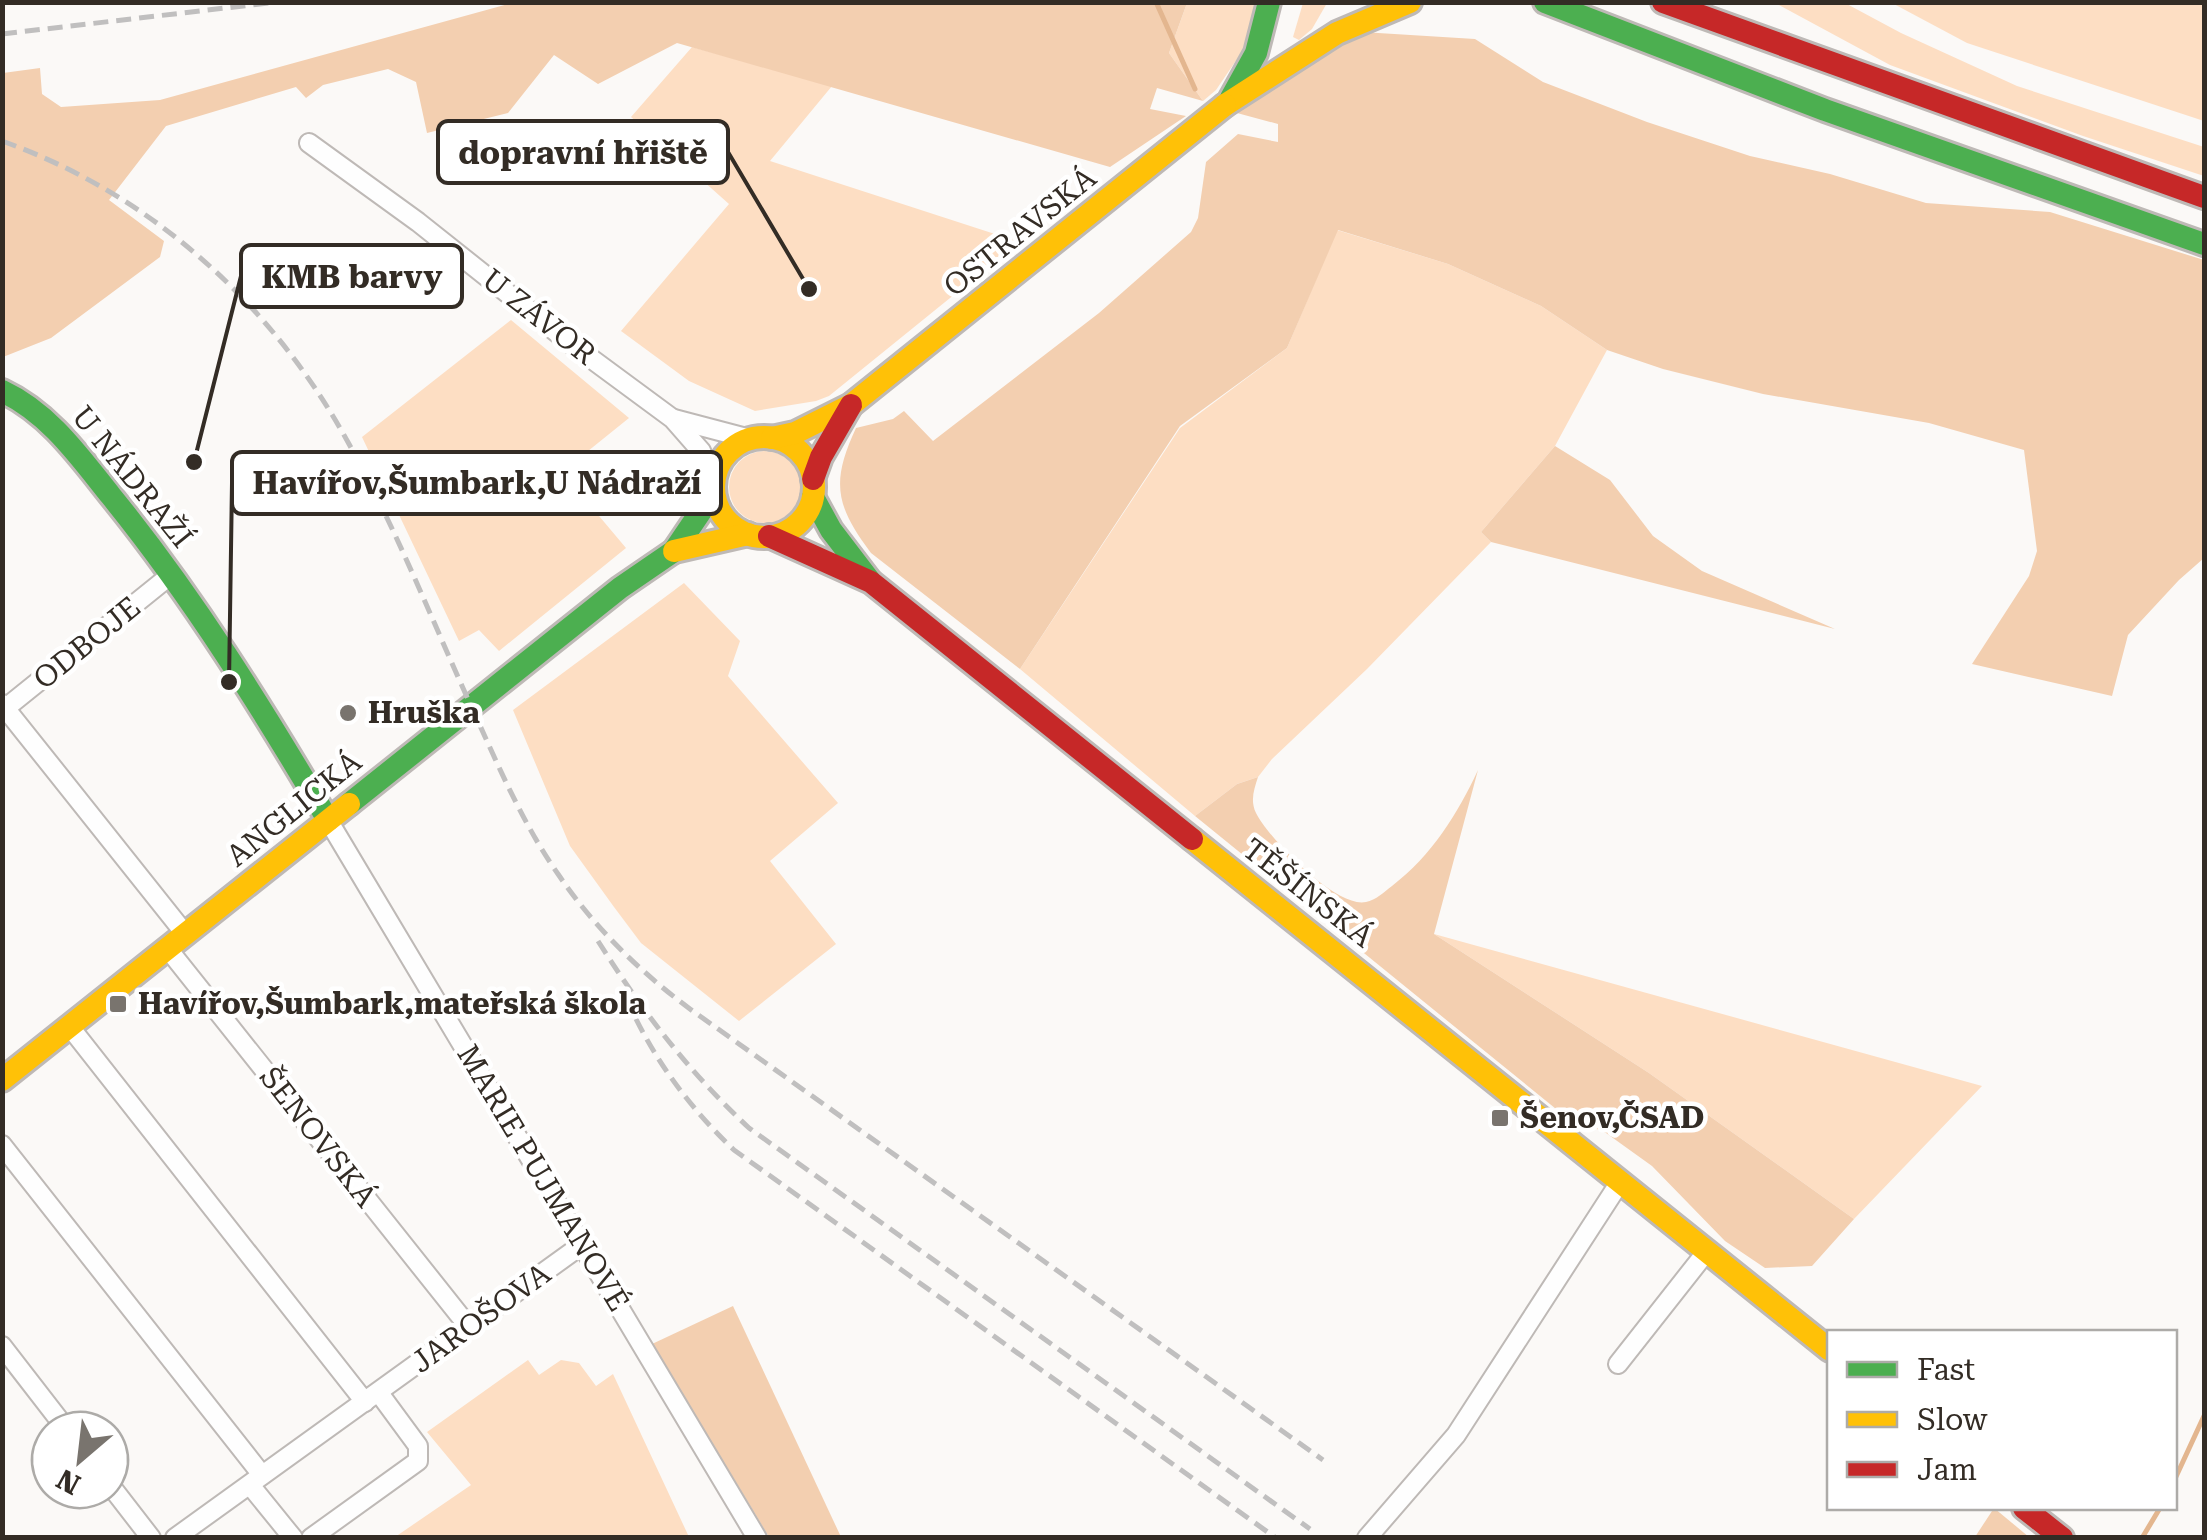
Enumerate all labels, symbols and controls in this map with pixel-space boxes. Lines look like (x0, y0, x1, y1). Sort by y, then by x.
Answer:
callout: dopravní hřiště (438, 121, 728, 183)
text: dopravní hřiště (458, 134, 708, 172)
street label: OSTRAVSKÁ (936, 159, 1103, 304)
callout: KMB barvy (241, 245, 462, 307)
text: KMB barvy (261, 258, 443, 296)
street label: U ZÁVOR (475, 261, 604, 372)
street label: U NÁDRAŽÍ (65, 398, 201, 554)
callout: Havířov,Šumbark,U Nádraží (232, 452, 721, 514)
text: Havířov,Šumbark,U Nádraží (253, 464, 702, 502)
street label: ODBOJE (26, 589, 147, 696)
place label: Hruška (368, 695, 480, 730)
marker: Hruška (337, 702, 359, 724)
street label: ANGLICKÁ (219, 743, 368, 873)
street label: TĚŠÍNSKÁ (1236, 830, 1381, 954)
place label: Havířov,Šumbark,mateřská škola (138, 986, 647, 1021)
marker: Havířov,Šumbark,mateřská škola (107, 993, 129, 1015)
street label: MARIE PUJMANOVÉ (450, 1038, 638, 1317)
street label: ŠENOVSKÁ (253, 1059, 385, 1214)
place label: Šenov,ČSAD (1520, 1100, 1704, 1135)
marker: Šenov,ČSAD (1489, 1107, 1511, 1129)
street label: JAROŠOVA (404, 1255, 557, 1380)
legend (1827, 1330, 2177, 1510)
text: Fast (1917, 1352, 1975, 1387)
text: Slow (1917, 1402, 1988, 1437)
north arrow (30, 1410, 130, 1510)
text: Jam (1917, 1452, 1977, 1487)
text: N (51, 1462, 86, 1501)

